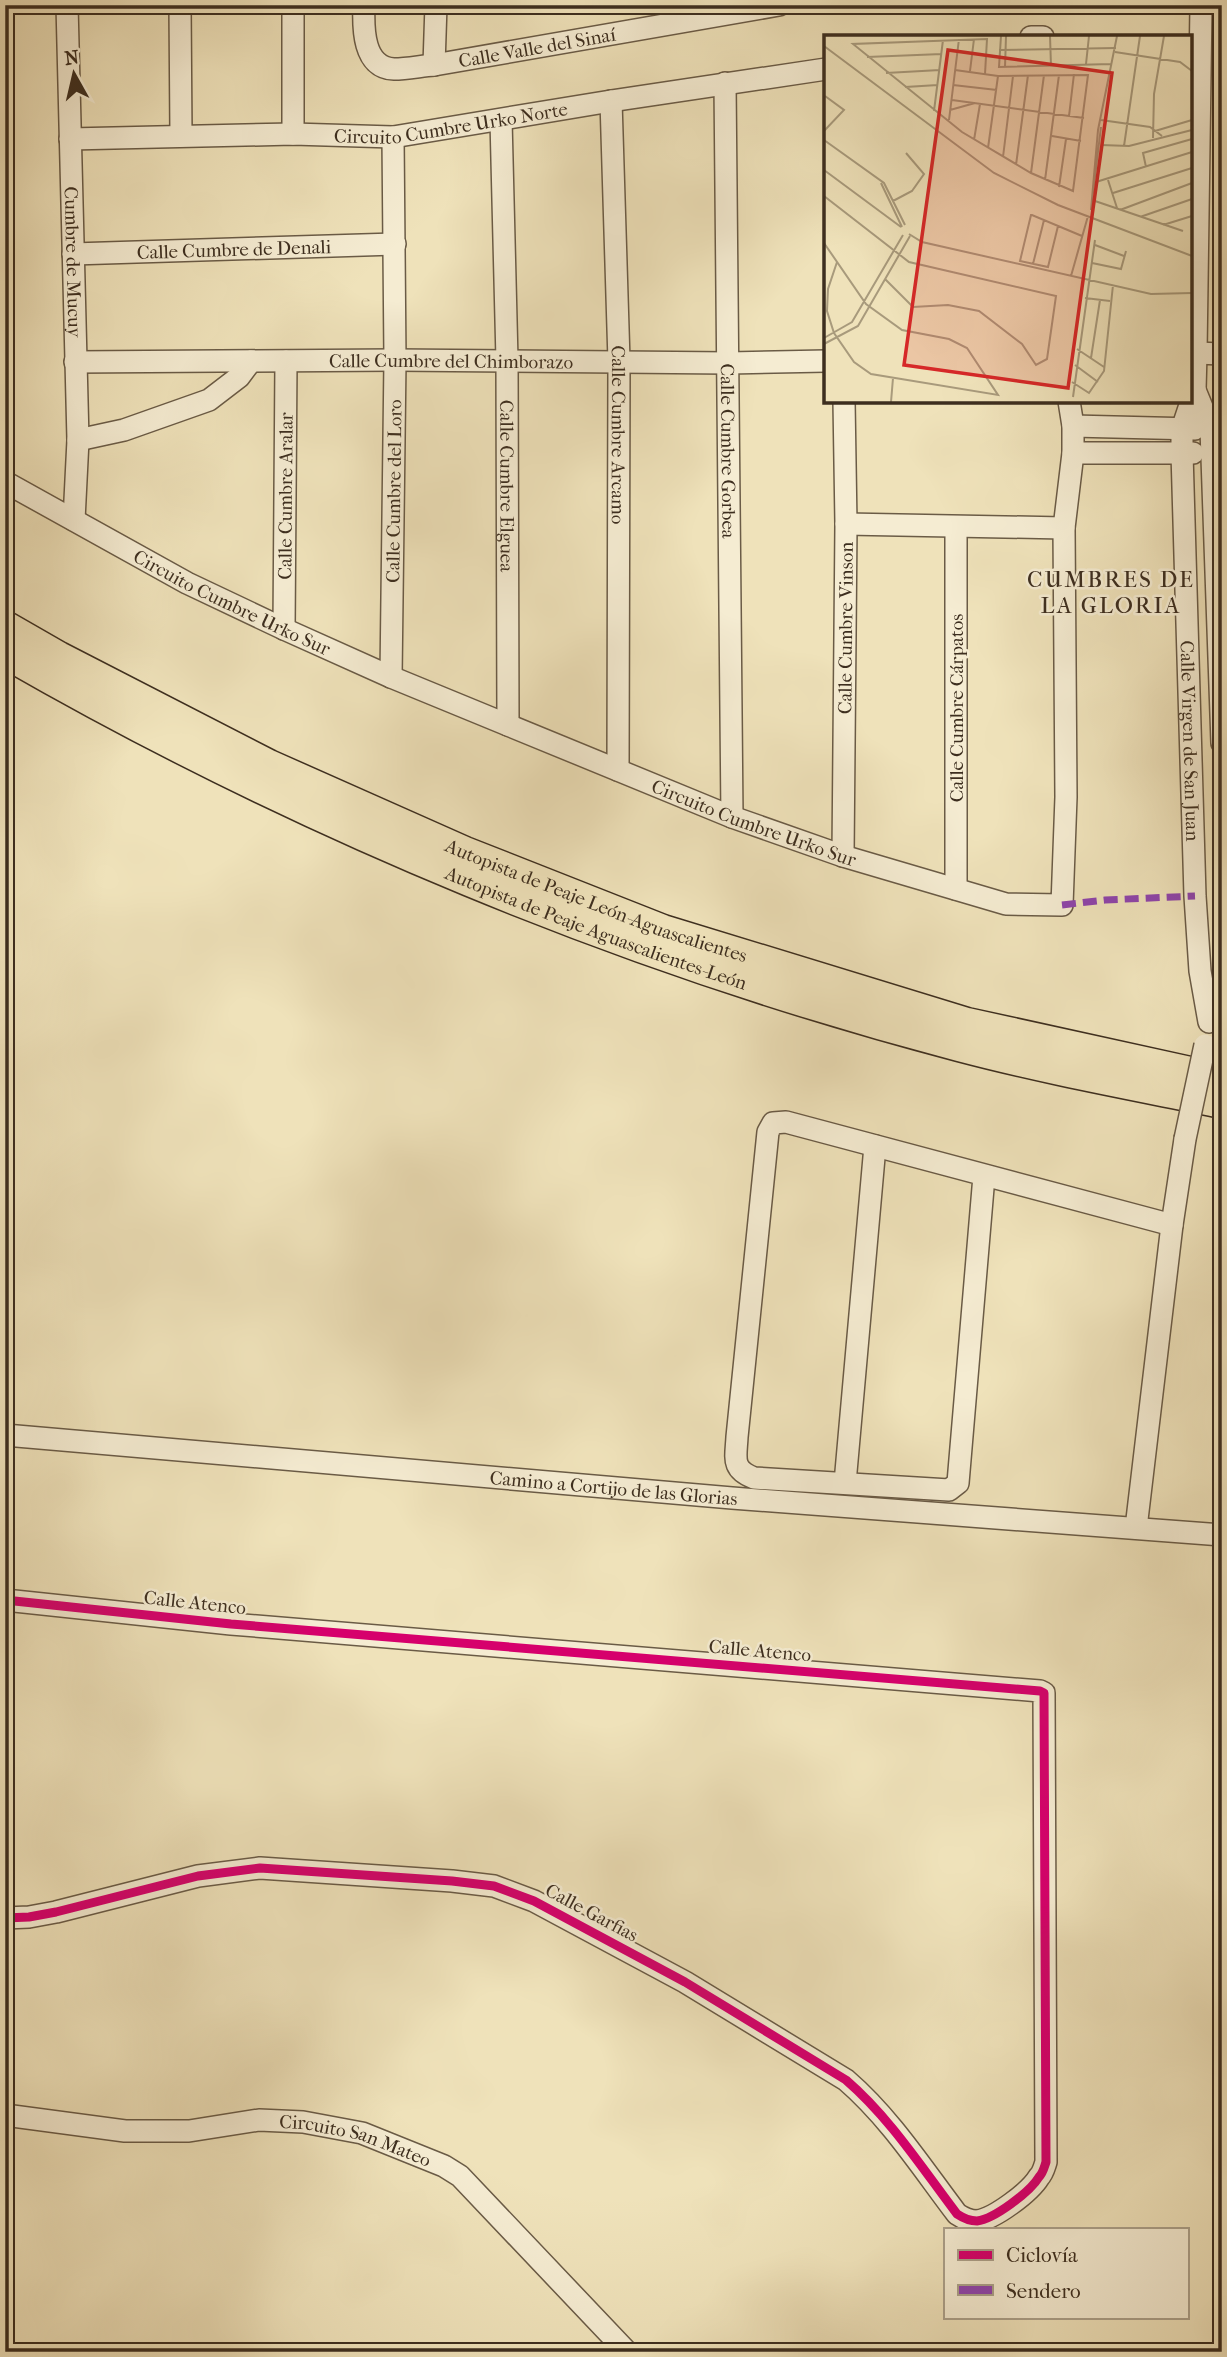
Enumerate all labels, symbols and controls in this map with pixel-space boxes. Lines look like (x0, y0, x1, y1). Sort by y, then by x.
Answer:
street label: Calle Valle del Sinaí (457, 24, 618, 73)
inset map (824, 35, 1192, 402)
north arrow (38, 38, 108, 108)
text: N (63, 46, 81, 70)
street label: Circuito Cumbre Urko Norte (334, 98, 569, 149)
street label: Cumbre de Mucuy (60, 186, 85, 339)
street label: Calle Cumbre de Denali (136, 236, 332, 264)
street label: Calle Cumbre Arcamo (607, 345, 629, 525)
street label: Calle Cumbre del Chimborazo (329, 350, 574, 374)
street label: Calle Cumbre Gorbea (716, 363, 739, 539)
street label: Calle Cumbre del Loro (382, 399, 407, 583)
street label: Calle Cumbre Elguea (495, 400, 518, 572)
street label: Calle Cumbre Aralar (274, 411, 298, 580)
street label: Calle Cumbre Vinson (834, 542, 858, 714)
street label: Circuito Cumbre Urko Sur (129, 545, 334, 661)
district label: CUMBRES DE LA GLORIA (1027, 566, 1195, 619)
street label: Calle Cumbre Cárpatos (946, 614, 968, 802)
street label: Calle Virgen de San Juan (1175, 640, 1203, 842)
street label: Circuito Cumbre Urko Sur (648, 775, 859, 872)
street label: Autopista de Peaje León-Aguascalientes (441, 834, 750, 967)
street label: Autopista de Peaje Aguascalientes-León (441, 862, 750, 995)
street label: Camino a Cortijo de las Glorias (489, 1467, 738, 1510)
street label: Calle Atenco (143, 1587, 247, 1619)
street label: Calle Atenco (708, 1636, 812, 1666)
street label: Calle Garfias (541, 1879, 642, 1947)
street label: Circuito San Mateo (279, 2111, 434, 2172)
legend (944, 2228, 1188, 2318)
text: Ciclovía (1006, 2243, 1078, 2267)
text: Sendero (1006, 2279, 1081, 2303)

